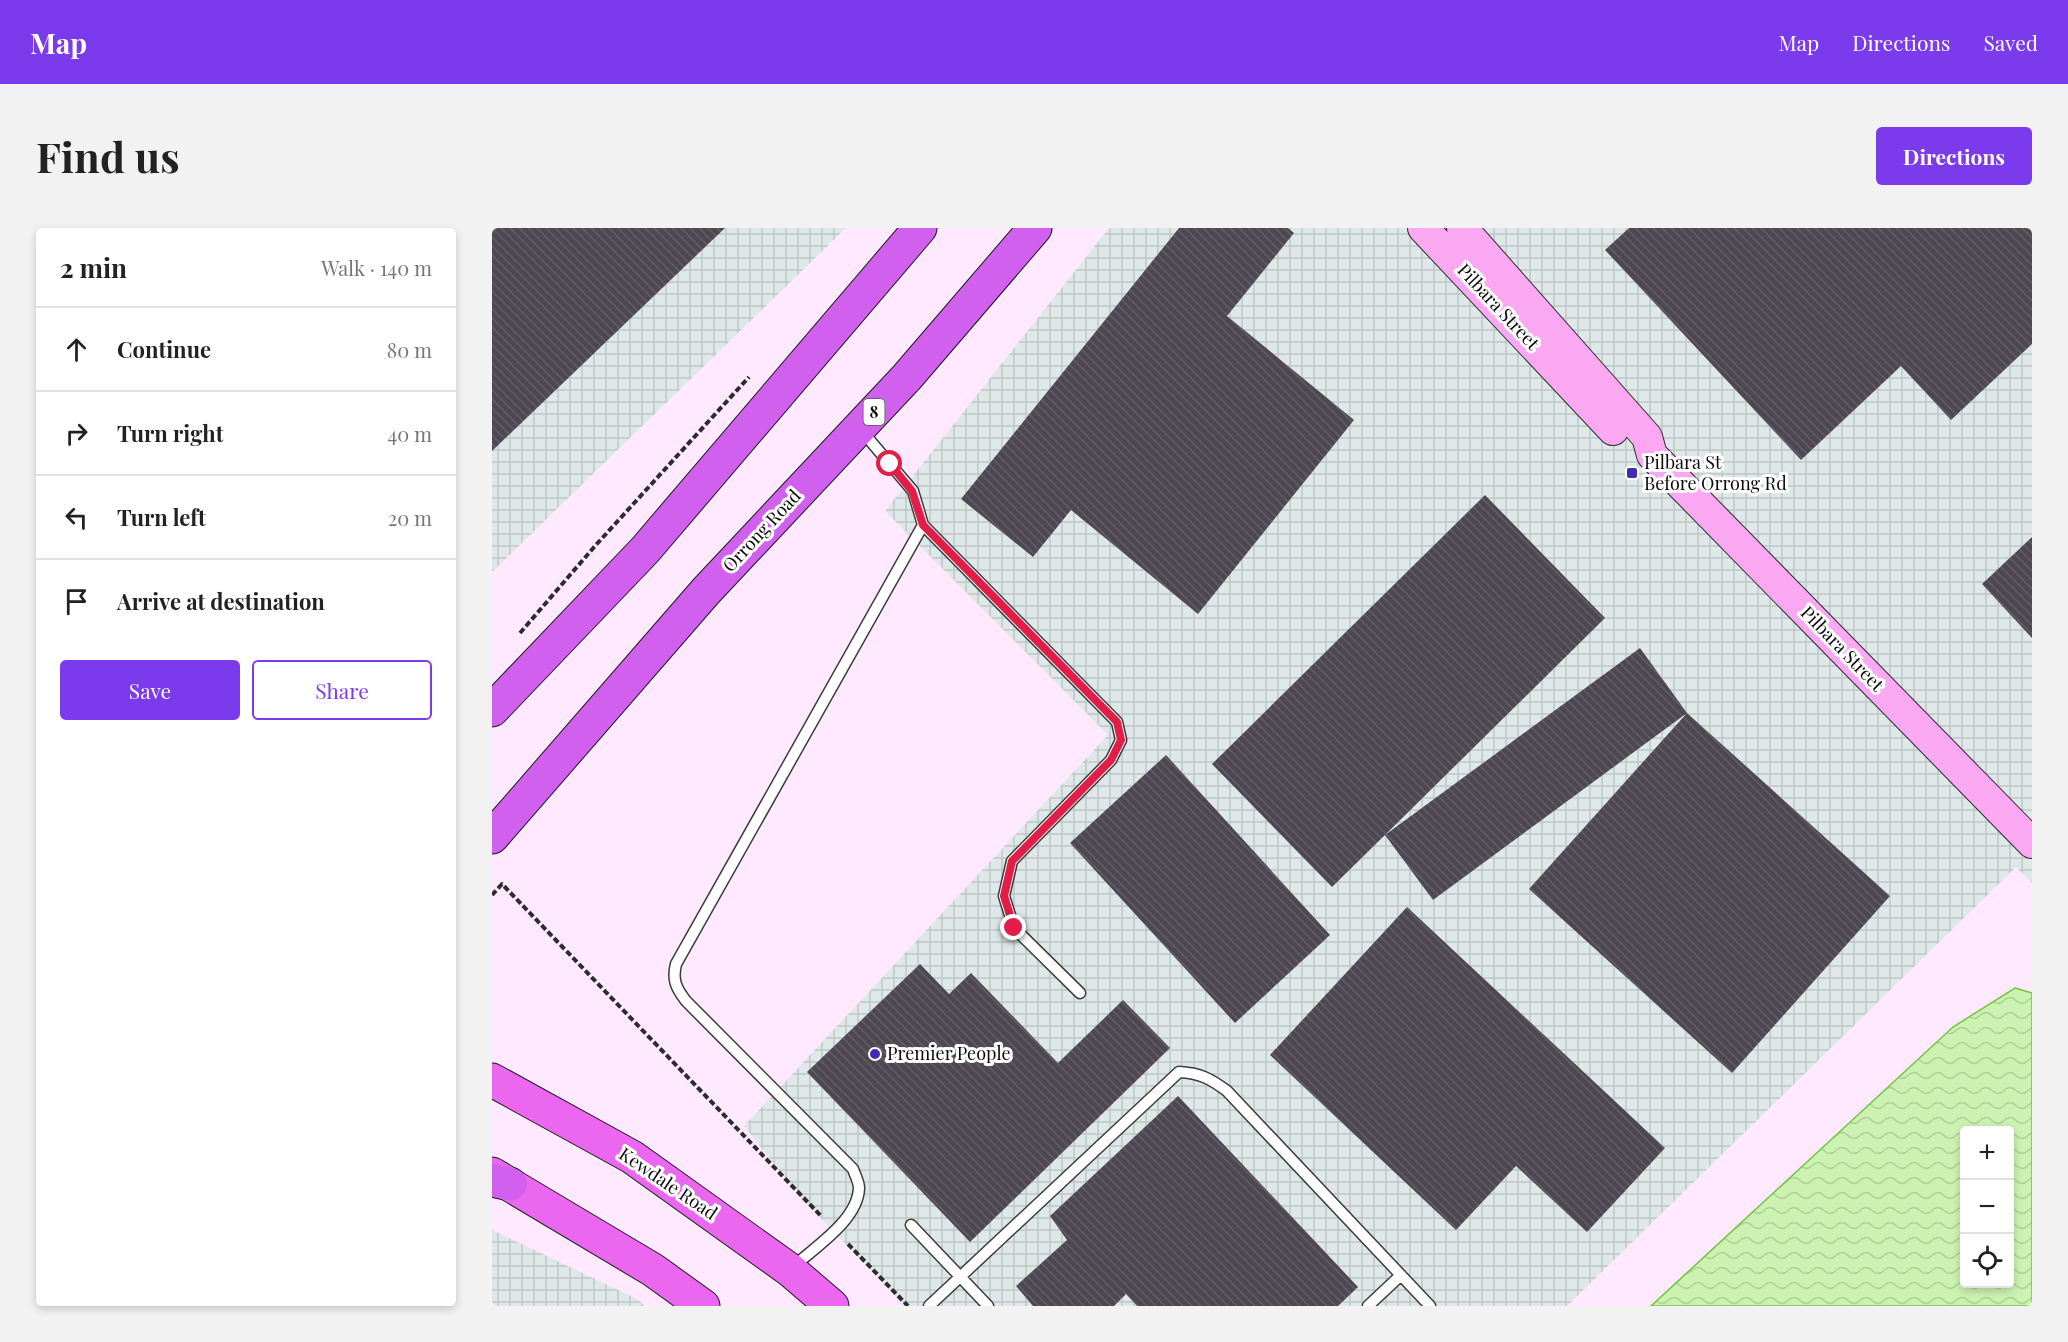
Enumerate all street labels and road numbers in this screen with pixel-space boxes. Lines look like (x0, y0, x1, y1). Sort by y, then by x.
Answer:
street label: Pilbara Street (1453, 258, 1545, 355)
road number: 8 (864, 399, 884, 425)
street label: Orrong Road (717, 484, 806, 577)
street label: Pilbara Street (1796, 601, 1890, 697)
street label: Kewdale Road (615, 1141, 723, 1225)

